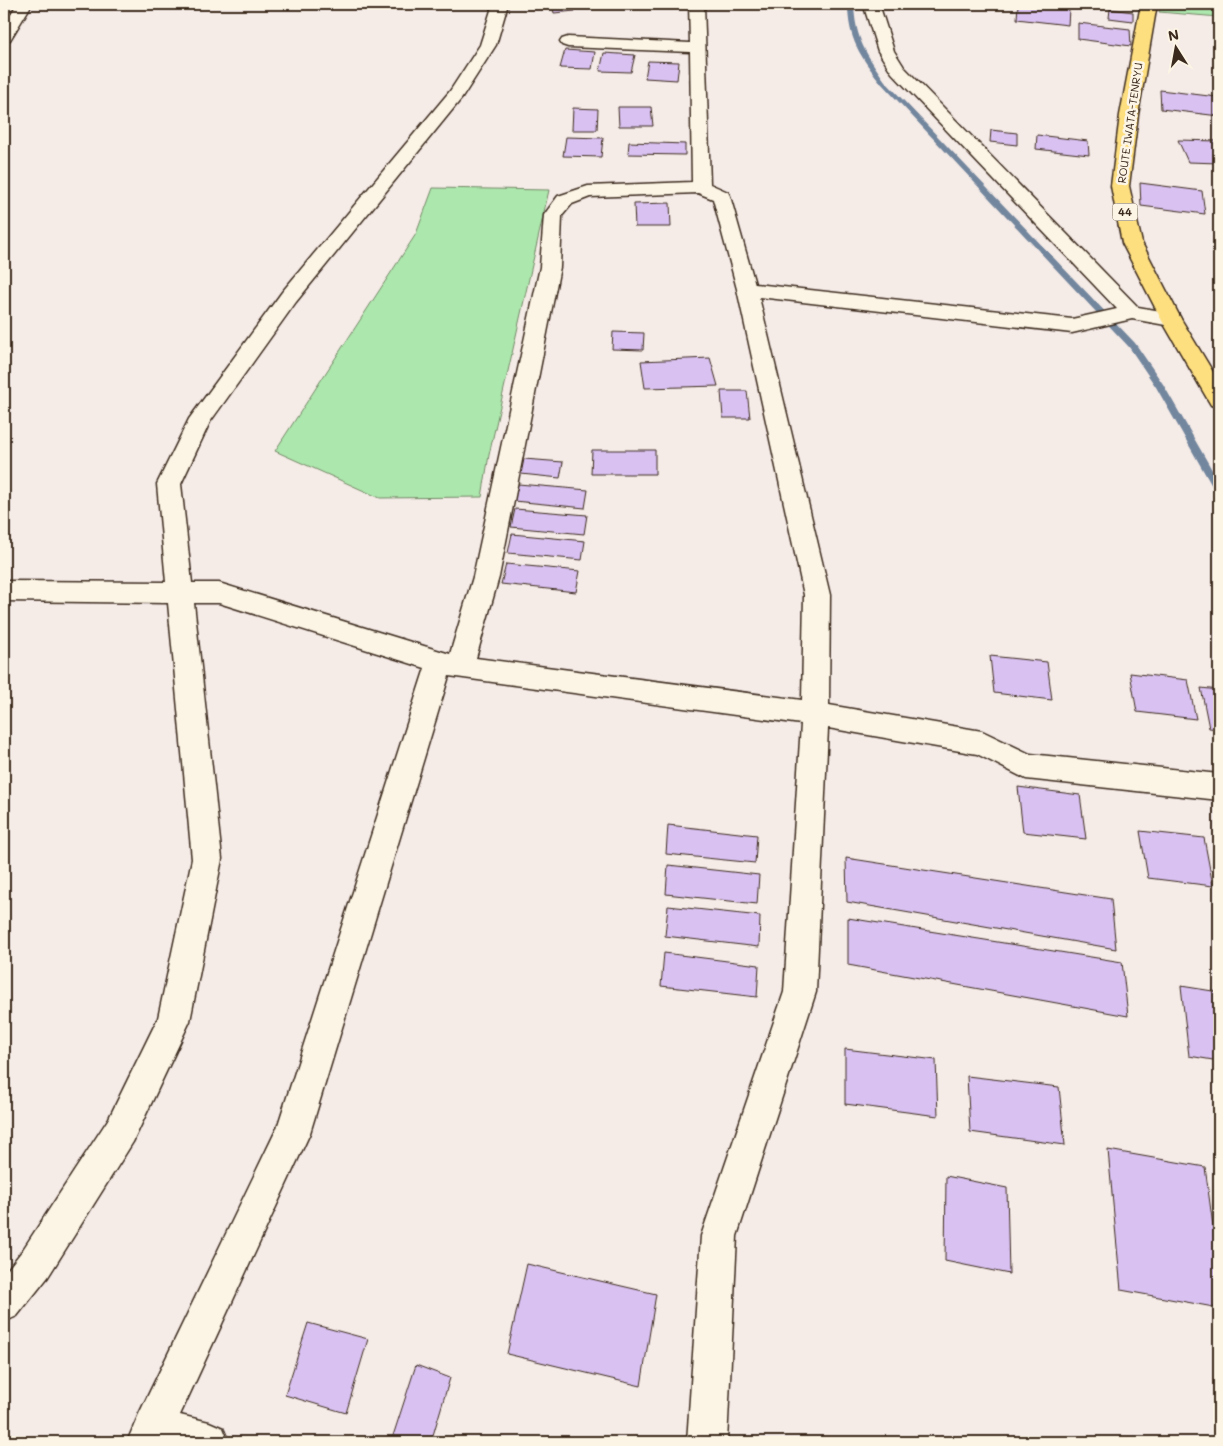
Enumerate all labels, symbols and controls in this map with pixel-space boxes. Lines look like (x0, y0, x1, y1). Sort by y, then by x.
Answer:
north arrow (1150, 22, 1200, 72)
text: N (1166, 24, 1180, 45)
street label: ROUTE IWATA-TENRYU (1114, 62, 1145, 184)
road number: 44 (1112, 203, 1138, 220)

